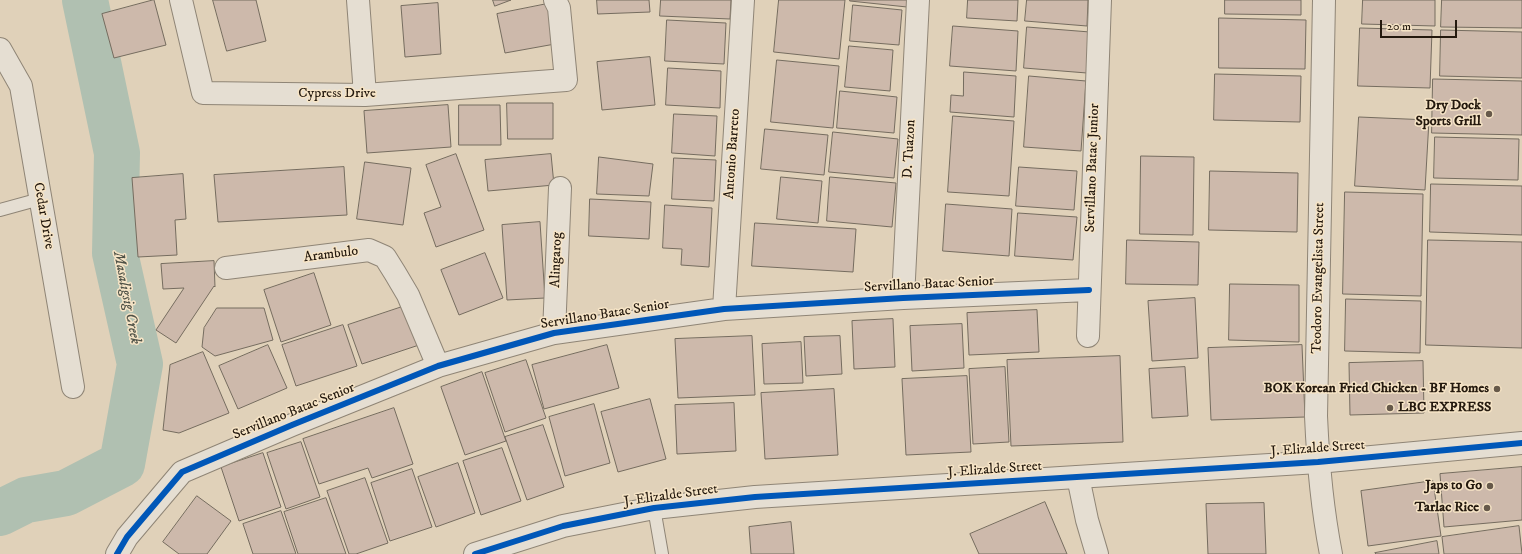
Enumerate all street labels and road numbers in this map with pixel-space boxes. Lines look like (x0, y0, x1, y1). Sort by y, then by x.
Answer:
street label: Cypress Drive (298, 86, 376, 102)
street label: Servillano Batac Junior (1082, 103, 1104, 233)
street label: Antonio Barreto (721, 108, 745, 200)
street label: D. Tuazon (900, 119, 920, 179)
street label: Cedar Drive (29, 181, 57, 251)
street label: Teodoro Evangelista Street (1309, 202, 1329, 354)
street label: Alingarog (548, 232, 566, 288)
street label: Arambulo (303, 243, 359, 267)
street label: Servillano Batac Senior (864, 273, 994, 297)
street label: Servillano Batac Senior (539, 297, 671, 333)
street label: Servillano Batac Senior (231, 380, 357, 444)
street label: J. Elizalde Street (1270, 437, 1366, 461)
street label: J. Elizalde Street (947, 458, 1043, 482)
street label: J. Elizalde Street (623, 481, 719, 511)

